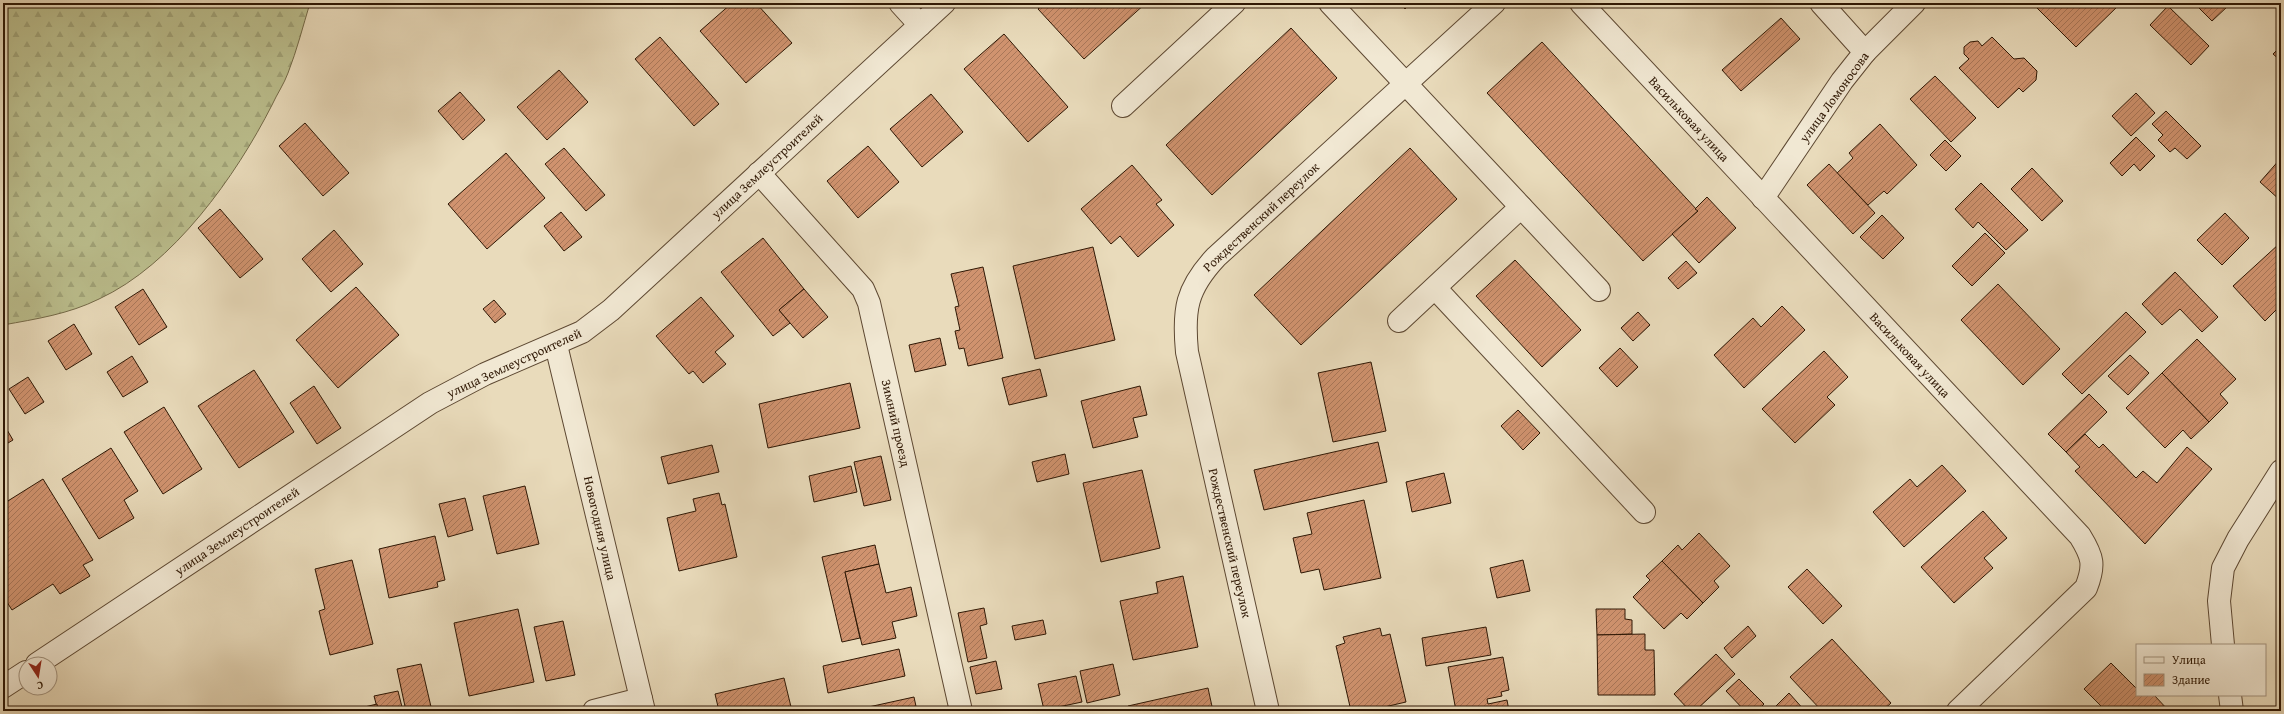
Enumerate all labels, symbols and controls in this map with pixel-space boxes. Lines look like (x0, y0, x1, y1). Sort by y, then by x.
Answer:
street label: улица Ломоносова (1794, 47, 1874, 147)
street label: Васильковая улица (1644, 72, 1734, 167)
street label: улица Землеустроителей (706, 109, 827, 224)
street label: Рождественский переулок (1199, 158, 1324, 276)
street label: Васильковая улица (1865, 308, 1955, 403)
street label: улица Землеустроителей (443, 323, 585, 403)
street label: Зимний проезд (877, 377, 915, 469)
street label: Рождественский переулок (1204, 466, 1257, 620)
street label: Новогодняя улица (579, 474, 621, 583)
street label: улица Землеустроителей (170, 482, 303, 580)
legend (2136, 644, 2266, 696)
text: Улица (2172, 651, 2206, 668)
north arrow (18, 656, 58, 696)
text: Здание (2172, 671, 2211, 688)
text: С (35, 677, 45, 694)

